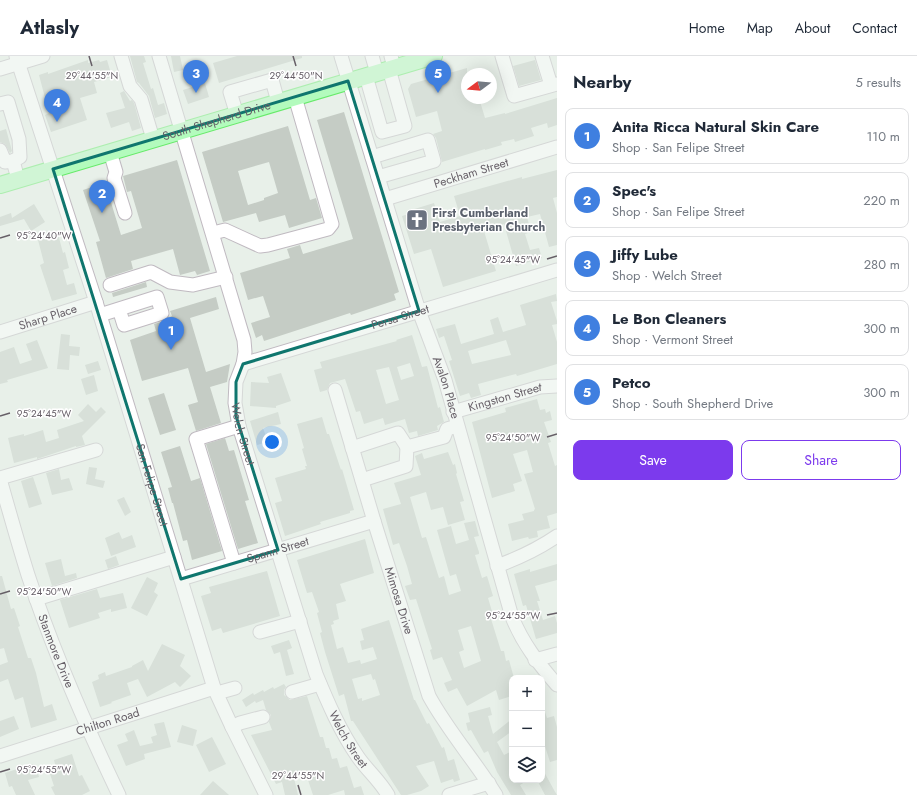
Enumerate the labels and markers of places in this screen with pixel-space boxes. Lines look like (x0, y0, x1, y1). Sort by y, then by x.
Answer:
pin: 3 (183, 60, 209, 93)
pin: 5 (425, 60, 451, 93)
pin: 4 (44, 89, 70, 122)
pin: 2 (89, 180, 115, 213)
place label: First Cumberland Presbyterian Church (432, 204, 546, 236)
church icon: First Cumberland Presbyterian Church (404, 207, 430, 233)
pin: 1 (158, 317, 184, 350)

